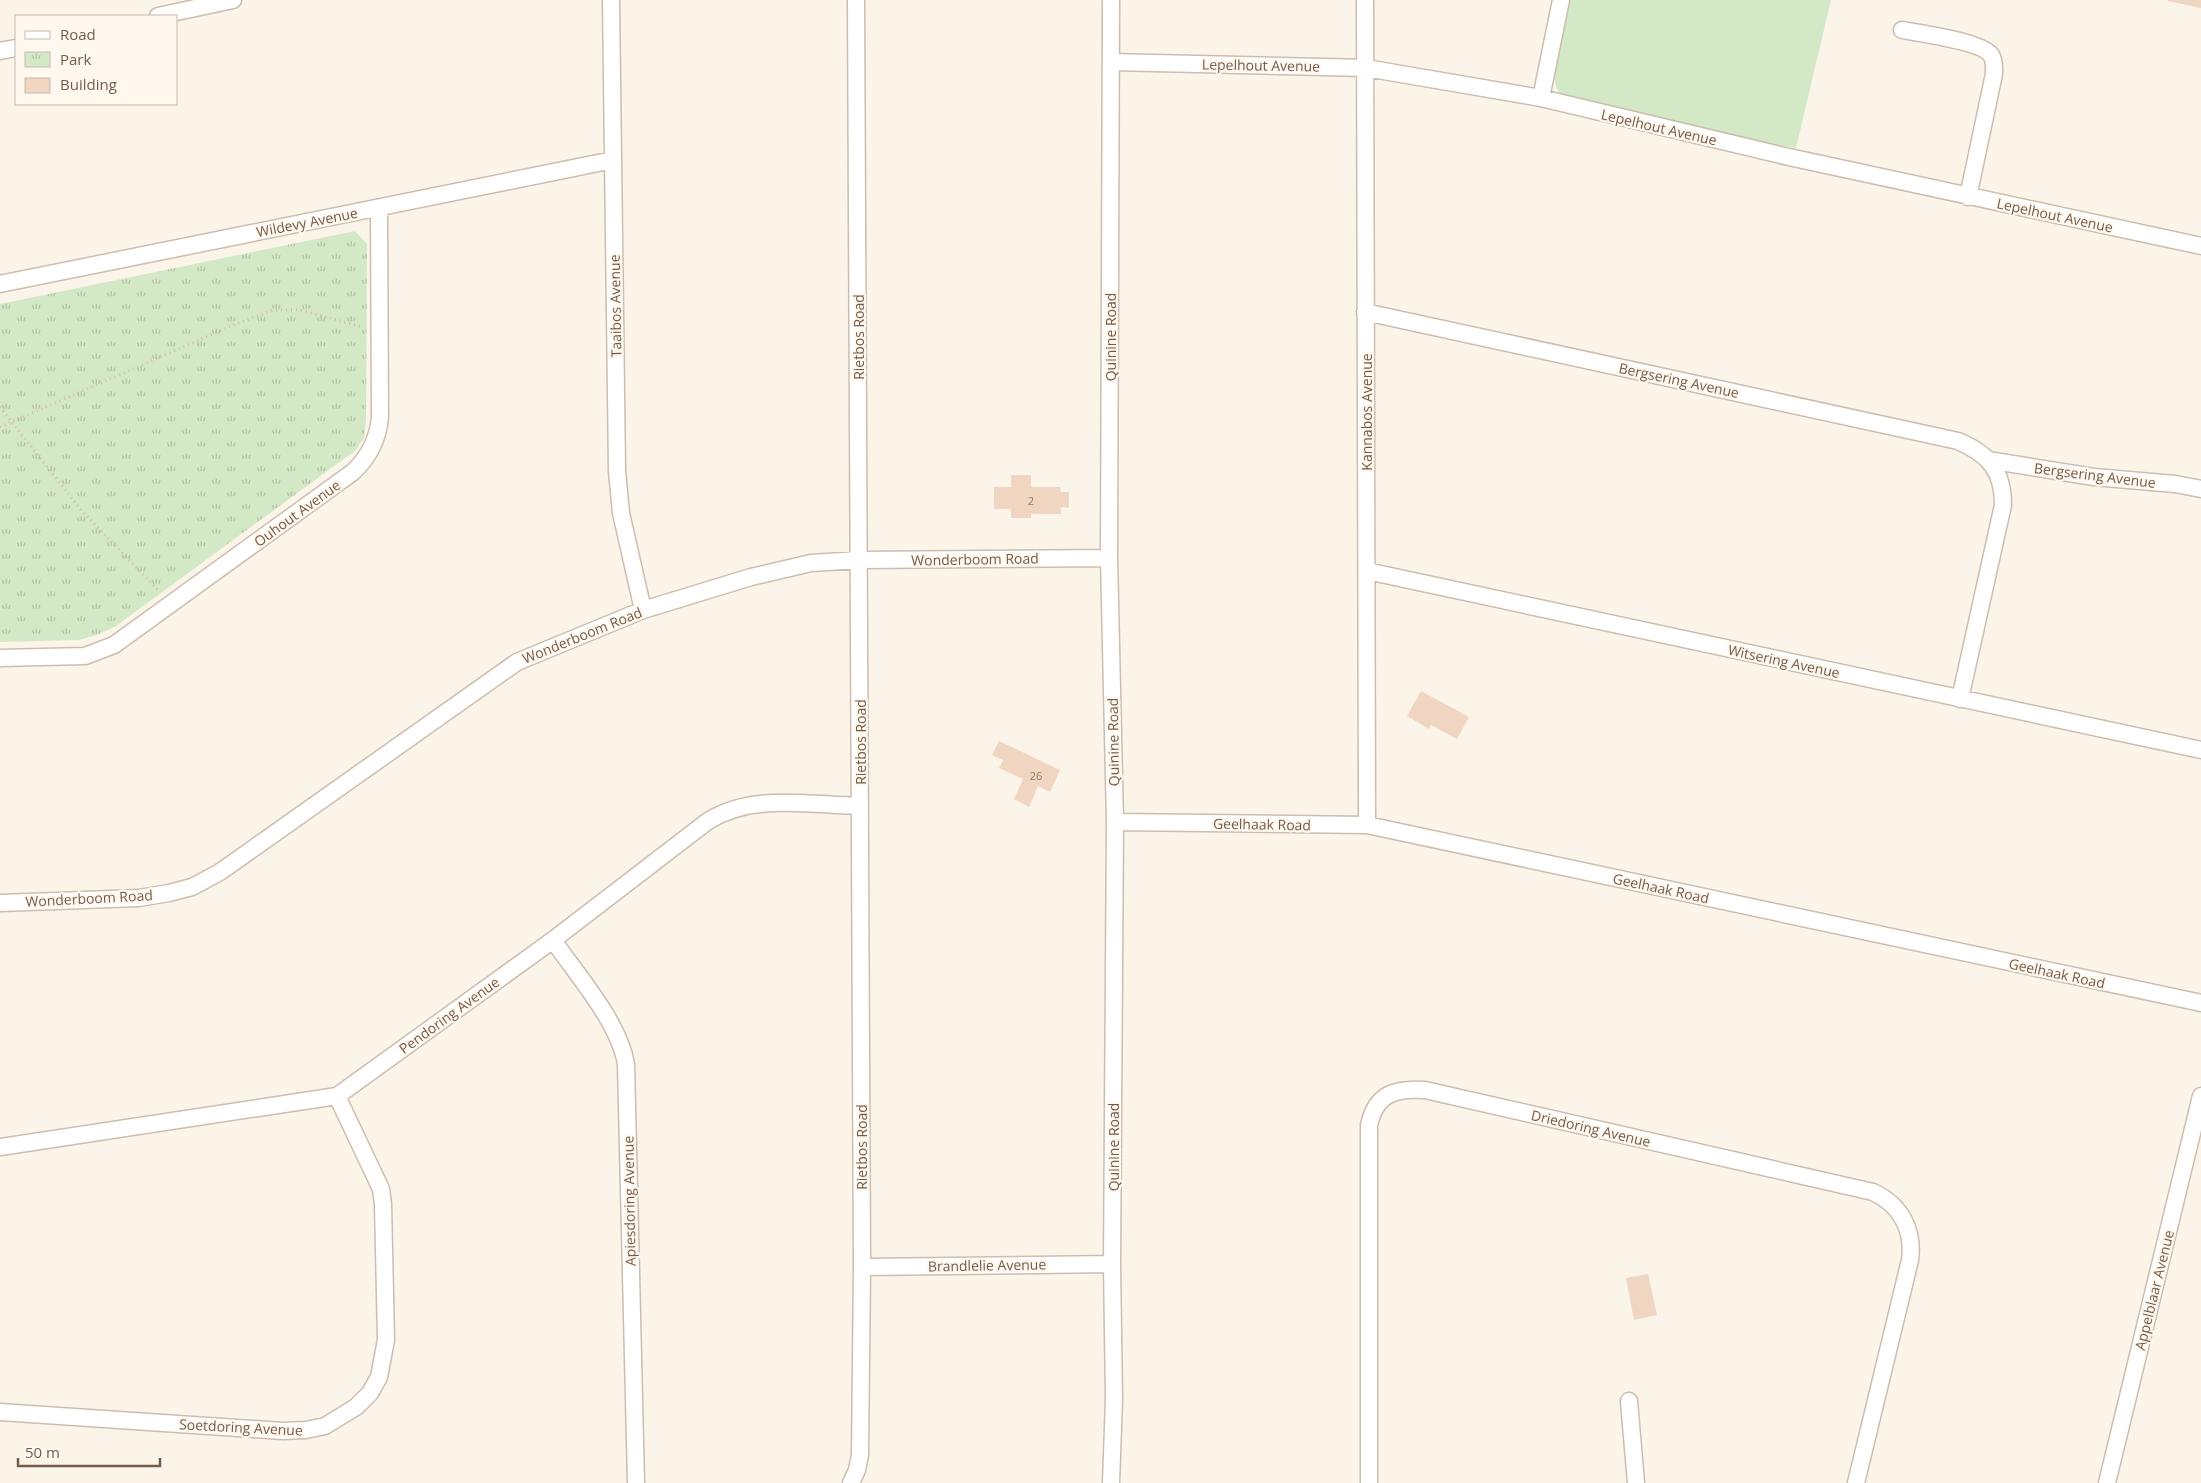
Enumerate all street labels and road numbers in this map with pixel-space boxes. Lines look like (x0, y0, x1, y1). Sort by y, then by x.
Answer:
street label: Lepelhout Avenue (1202, 54, 1320, 76)
street label: Lepelhout Avenue (1599, 104, 1719, 150)
street label: Lepelhout Avenue (1995, 193, 2115, 237)
street label: Wildevy Avenue (255, 203, 359, 241)
street label: Taaibos Avenue (605, 254, 625, 358)
street label: Quinine Road (1101, 293, 1120, 381)
street label: Rietbos Road (849, 294, 868, 380)
street label: Kannabos Avenue (1357, 353, 1376, 471)
street label: Bergsering Avenue (1617, 358, 1741, 402)
street label: Bergsering Avenue (2033, 458, 2157, 492)
street label: Ouhout Avenue (250, 475, 344, 551)
street label: Wonderboom Road (911, 548, 1039, 570)
street label: Wonderboom Road (519, 602, 645, 668)
street label: Witsering Avenue (1726, 640, 1842, 682)
street label: Quinine Road (1103, 698, 1123, 786)
street label: Rietbos Road (851, 699, 870, 785)
street label: Geelhaak Road (1213, 814, 1311, 834)
street label: Geelhaak Road (1611, 869, 1711, 907)
street label: Wonderboom Road (25, 885, 153, 911)
street label: Geelhaak Road (2007, 954, 2107, 992)
street label: Pendoring Avenue (395, 972, 503, 1058)
street label: Quinine Road (1104, 1103, 1123, 1191)
street label: Rietbos Road (852, 1104, 871, 1190)
street label: Driedoring Avenue (1529, 1105, 1653, 1151)
street label: Apiesdoring Avenue (618, 1136, 640, 1266)
street label: Appelblaar Avenue (2130, 1228, 2178, 1352)
street label: Brandlelie Avenue (928, 1254, 1046, 1276)
street label: Soetdoring Avenue (179, 1414, 303, 1440)

